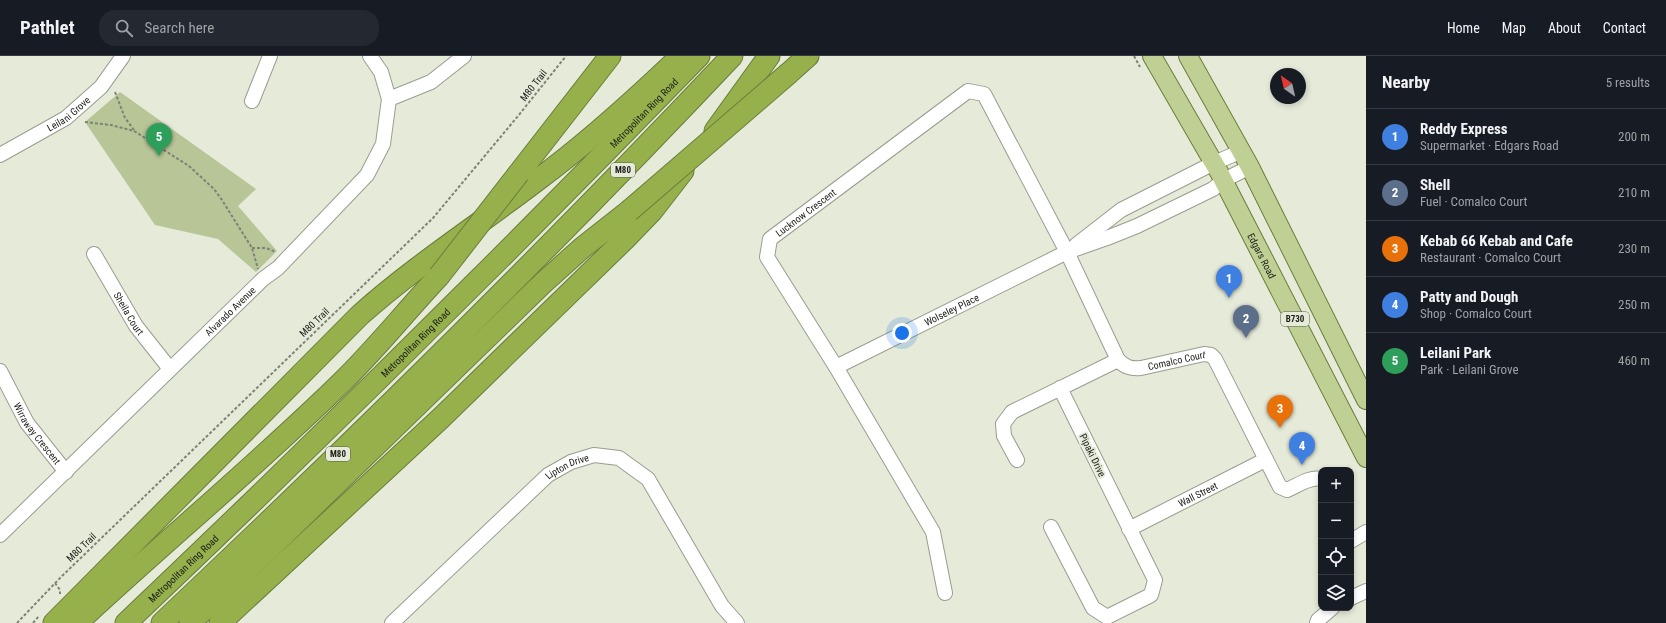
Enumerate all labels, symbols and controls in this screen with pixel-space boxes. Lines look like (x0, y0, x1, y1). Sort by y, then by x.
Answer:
search box (99, 10, 379, 46)
text: Pathlet (20, 16, 75, 39)
icon: search (113, 17, 135, 39)
text: Search here (145, 19, 214, 37)
text: Home (1447, 20, 1480, 36)
text: Map (1502, 20, 1526, 36)
text: About (1548, 20, 1581, 36)
text: Contact (1603, 20, 1646, 36)
street label: M80 Trail (518, 67, 549, 103)
north arrow (1270, 68, 1306, 104)
text: Nearby (1382, 72, 1430, 92)
text: 5 results (1606, 75, 1650, 90)
street label: Metropolitan Ring Road (608, 76, 680, 150)
street label: Leilani Grove (45, 94, 93, 134)
text: Reddy Express (1420, 120, 1508, 138)
pin: 5 (146, 123, 172, 156)
text: 1 (1392, 129, 1398, 144)
text: 200 m (1618, 129, 1650, 144)
text: Supermarket · Edgars Road (1420, 138, 1559, 153)
road number: M80 (611, 163, 635, 177)
text: Shell (1420, 176, 1450, 194)
text: 2 (1392, 185, 1398, 200)
text: 210 m (1618, 185, 1650, 200)
street label: Lucknow Crescent (774, 187, 838, 239)
text: Fuel · Comalco Court (1420, 194, 1527, 209)
street label: Edgars Road (1245, 231, 1278, 280)
text: Kebab 66 Kebab and Cafe (1420, 232, 1573, 250)
text: 3 (1392, 241, 1398, 256)
text: 230 m (1618, 241, 1650, 256)
text: Restaurant · Comalco Court (1420, 250, 1561, 265)
pin: 1 (1216, 265, 1242, 298)
street label: Alvarado Avenue (203, 284, 258, 338)
text: Patty and Dough (1420, 288, 1518, 306)
street label: Sheila Court (111, 290, 146, 337)
street label: Wolseley Place (923, 292, 981, 328)
text: 4 (1392, 297, 1398, 312)
text: 250 m (1618, 297, 1650, 312)
pin: 2 (1233, 305, 1259, 338)
street label: M80 Trail (297, 306, 331, 339)
street label: Metropolitan Ring Road (379, 306, 453, 379)
text: Shop · Comalco Court (1420, 306, 1532, 321)
road number: B730 (1281, 312, 1309, 326)
your location (892, 323, 912, 343)
text: Leilani Park (1420, 344, 1491, 362)
street label: Comalco Court (1147, 349, 1206, 372)
text: 5 (1392, 353, 1398, 368)
text: 460 m (1618, 353, 1650, 368)
text: Park · Leilani Grove (1420, 362, 1519, 377)
pin: 3 (1267, 395, 1293, 428)
street label: Wirraway Crescent (11, 401, 63, 467)
street label: Pipaki Drive (1077, 432, 1108, 479)
pin: 4 (1289, 432, 1315, 465)
road number: M80 (326, 447, 350, 461)
street label: Lipton Drive (543, 452, 590, 481)
map controls (1318, 467, 1354, 611)
button: + (1318, 467, 1354, 503)
street label: Wall Street (1176, 480, 1219, 509)
button: − (1318, 503, 1354, 539)
street label: M80 Trail (64, 531, 98, 564)
street label: Metropolitan Ring Road (146, 533, 221, 605)
button: locate (1318, 539, 1354, 575)
button: layers (1318, 575, 1354, 611)

